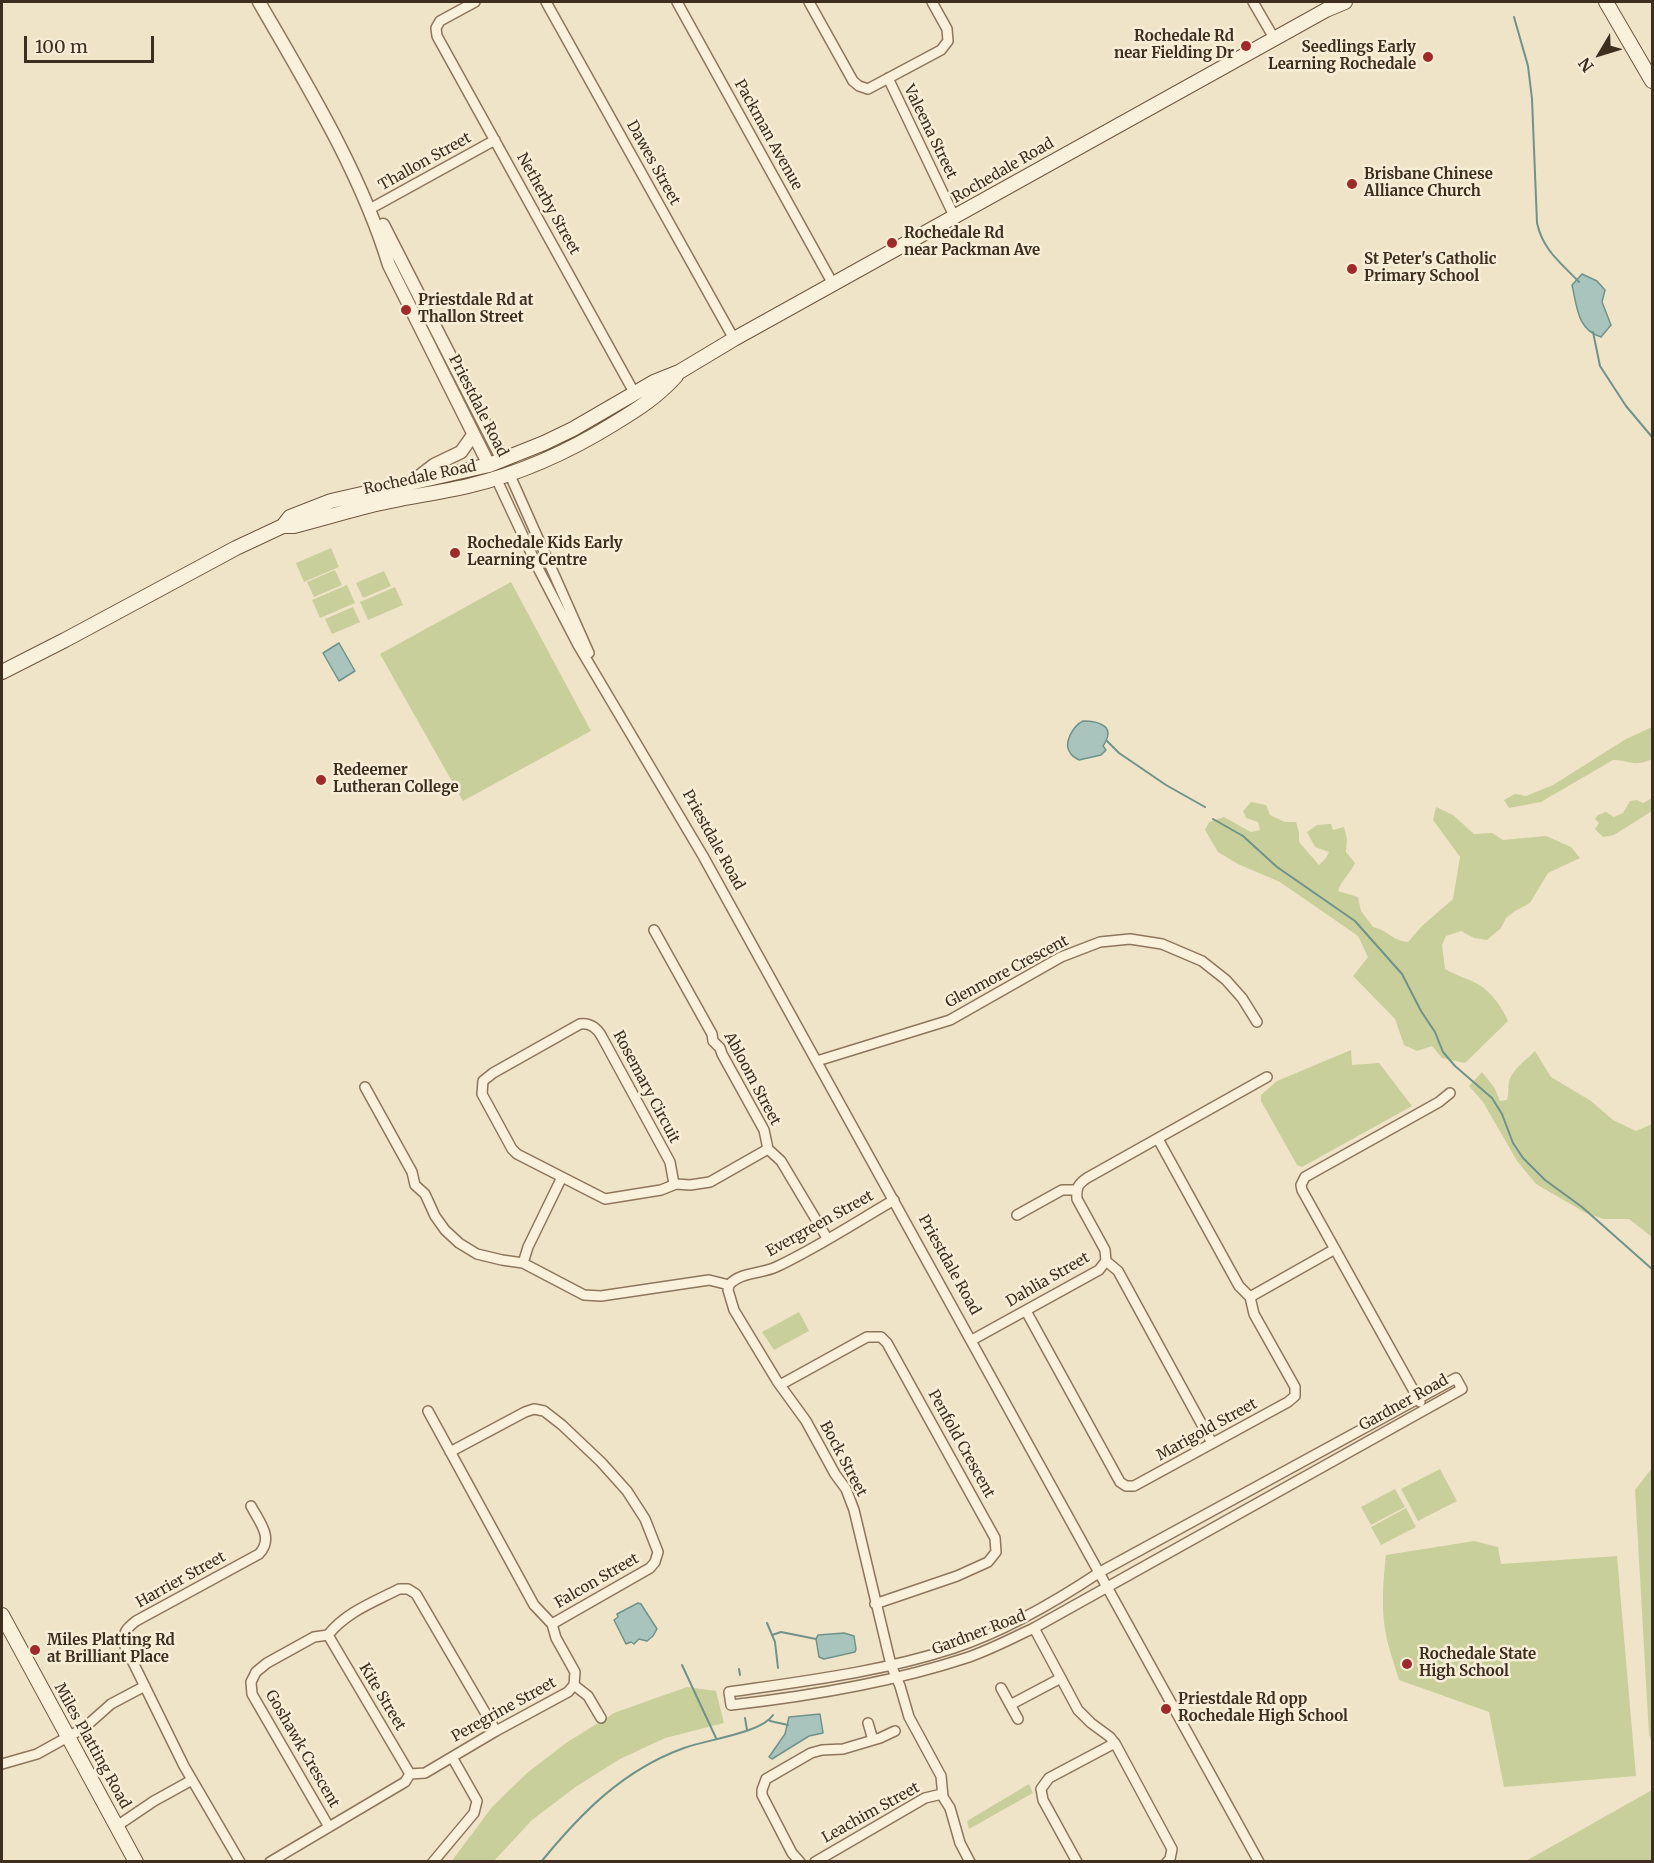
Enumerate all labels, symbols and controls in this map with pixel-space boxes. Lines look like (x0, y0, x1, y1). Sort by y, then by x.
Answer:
scale bar (27, 24, 158, 62)
north arrow (1570, 24, 1630, 84)
place label: Rochedale Rd near Fielding Dr (1114, 28, 1234, 63)
text: 100 m (35, 35, 88, 58)
marker: Rochedale Rd near Fielding Dr (1239, 39, 1253, 53)
place label: Seedlings Early Learning Rochedale (1268, 39, 1416, 74)
marker: Seedlings Early Learning Rochedale (1421, 50, 1435, 64)
text: N (1574, 54, 1598, 76)
street label: Packman Avenue (730, 77, 806, 193)
street label: Valeena Street (899, 82, 961, 182)
street label: Dawes Street (622, 118, 684, 208)
street label: Thallon Street (376, 129, 474, 195)
street label: Rochedale Road (949, 135, 1057, 207)
street label: Netherby Street (513, 150, 583, 258)
place label: Brisbane Chinese Alliance Church (1364, 166, 1493, 201)
marker: Brisbane Chinese Alliance Church (1345, 177, 1359, 191)
place label: Rochedale Rd near Packman Ave (904, 225, 1040, 260)
marker: Rochedale Rd near Packman Ave (885, 236, 899, 250)
place label: St Peter's Catholic Primary School (1364, 251, 1497, 286)
marker: St Peter's Catholic Primary School (1345, 262, 1359, 276)
place label: Priestdale Rd at Thallon Street (418, 292, 534, 327)
marker: Priestdale Rd at Thallon Street (399, 303, 413, 317)
street label: Priestdale Road (445, 352, 511, 460)
street label: Rochedale Road (362, 457, 478, 499)
place label: Rochedale Kids Early Learning Centre (467, 535, 623, 570)
marker: Rochedale Kids Early Learning Centre (448, 546, 462, 560)
place label: Redeemer Lutheran College (333, 762, 458, 797)
marker: Redeemer Lutheran College (314, 773, 328, 787)
street label: Priestdale Road (678, 787, 748, 893)
street label: Glenmore Crescent (942, 932, 1072, 1012)
street label: Rosemary Circuit (609, 1028, 683, 1146)
street label: Abloom Street (720, 1029, 784, 1129)
street label: Evergreen Street (763, 1187, 877, 1261)
street label: Priestdale Road (914, 1212, 984, 1318)
street label: Dahlia Street (1003, 1249, 1093, 1311)
street label: Gardner Road (1356, 1371, 1452, 1435)
street label: Penfold Crescent (924, 1387, 998, 1501)
street label: Marigold Street (1154, 1395, 1260, 1465)
street label: Bock Street (816, 1418, 870, 1500)
street label: Harrier Street (133, 1548, 229, 1612)
street label: Falcon Street (552, 1550, 642, 1612)
street label: Gardner Road (930, 1607, 1028, 1659)
place label: Miles Platting Rd at Brilliant Place (47, 1632, 175, 1667)
marker: Miles Platting Rd at Brilliant Place (28, 1643, 42, 1657)
place label: Rochedale State High School (1419, 1646, 1536, 1681)
marker: Rochedale State High School (1400, 1657, 1414, 1671)
street label: Kite Street (355, 1660, 409, 1734)
street label: Peregrine Street (449, 1674, 559, 1746)
street label: Miles Platting Road (50, 1680, 134, 1812)
street label: Goshawk Crescent (261, 1687, 343, 1811)
place label: Priestdale Rd opp Rochedale High School (1178, 1691, 1348, 1726)
marker: Priestdale Rd opp Rochedale High School (1159, 1702, 1173, 1716)
street label: Leachim Street (819, 1779, 923, 1847)

